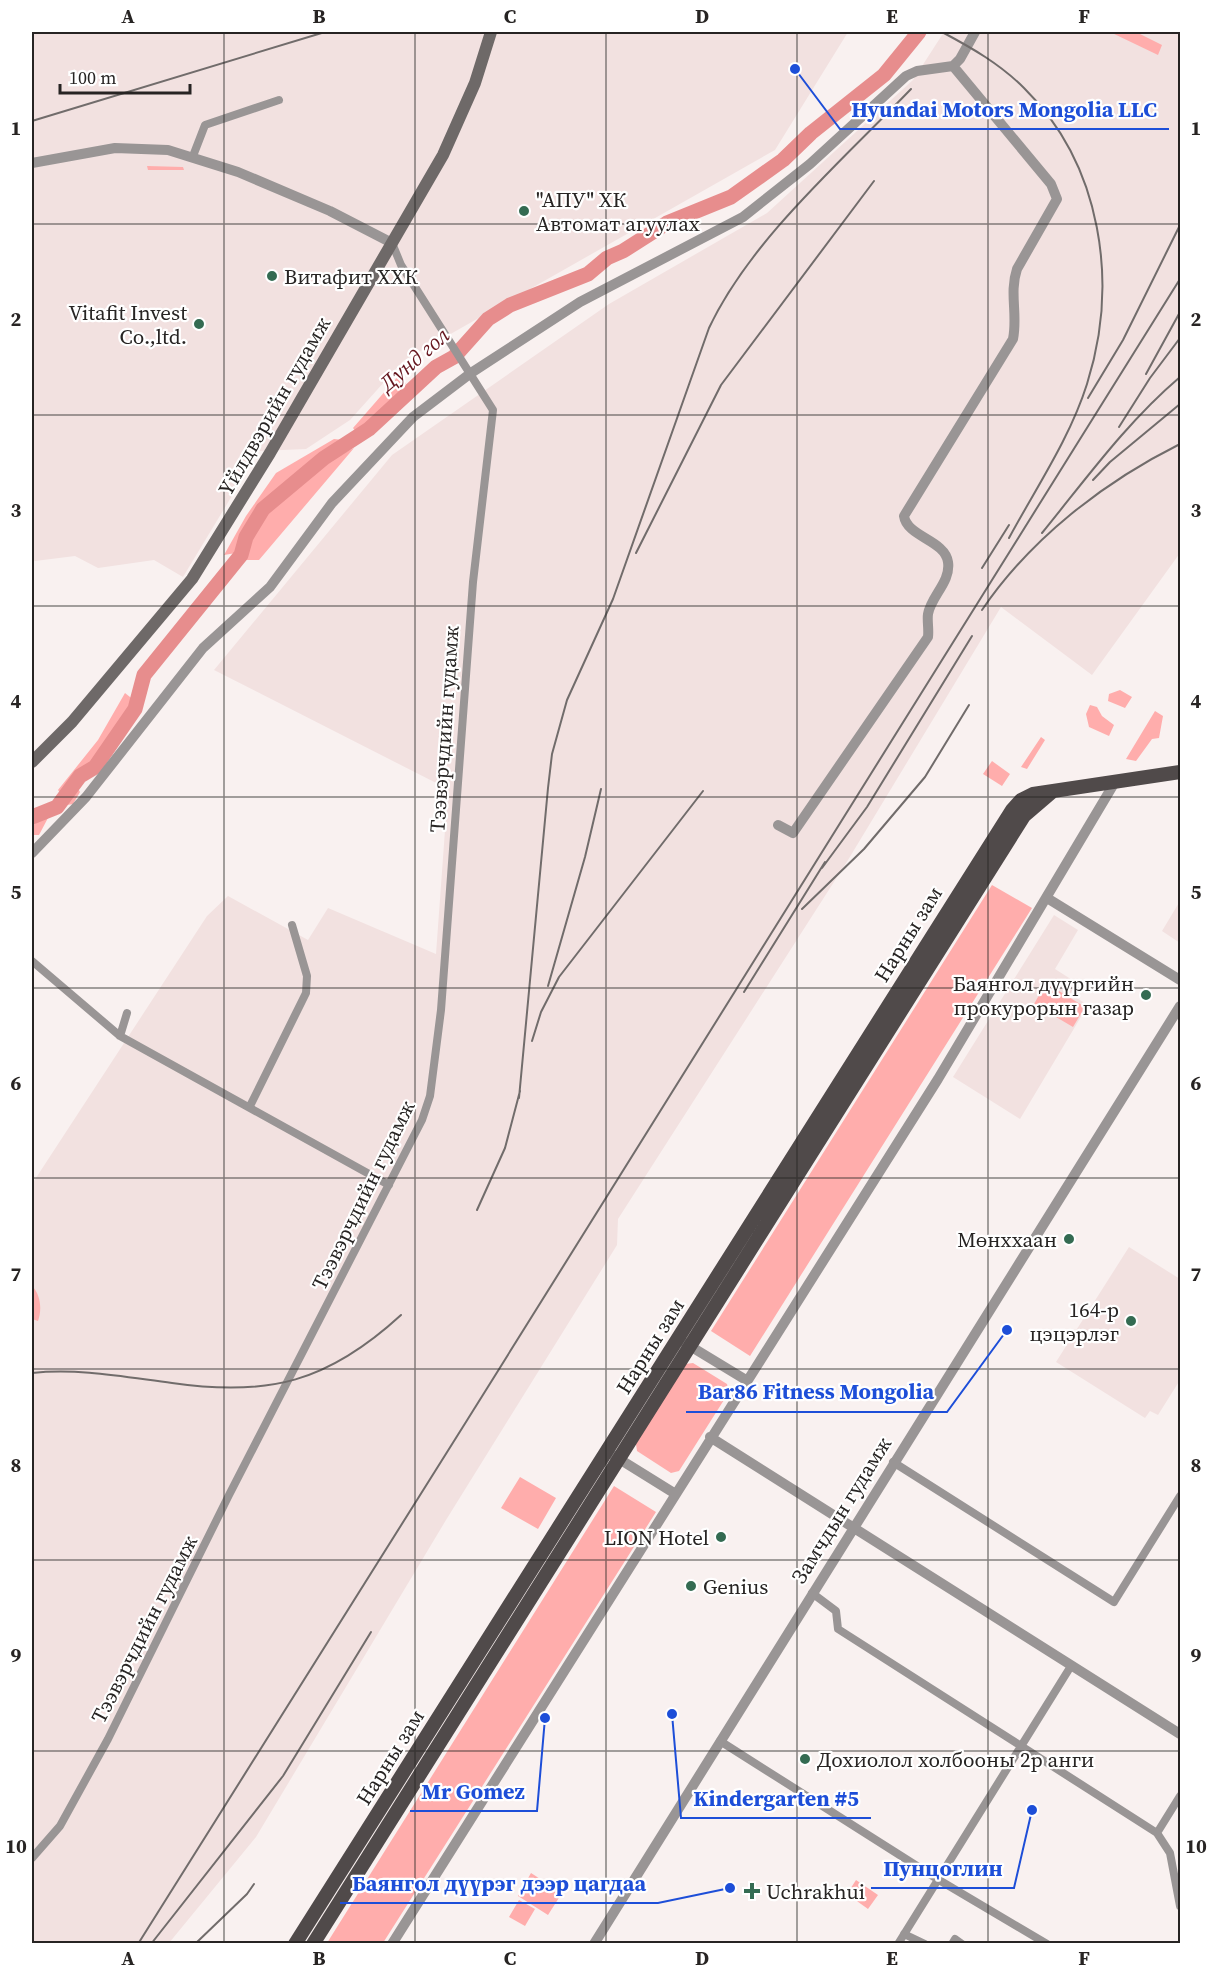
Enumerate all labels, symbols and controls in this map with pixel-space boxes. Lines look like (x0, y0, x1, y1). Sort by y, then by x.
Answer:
text: A (121, 2, 135, 30)
text: B (312, 2, 326, 30)
text: C (504, 2, 516, 30)
text: D (695, 2, 709, 30)
text: E (886, 2, 898, 30)
text: F (1078, 2, 1090, 30)
scale bar (60, 57, 190, 95)
text: 100 m (69, 65, 116, 90)
callout: Hyundai Motors Mongolia LLC (840, 89, 1169, 129)
text: Hyundai Motors Mongolia LLC (851, 94, 1157, 124)
text: 1 (11, 114, 21, 142)
text: 1 (1191, 114, 1201, 142)
place label: "АПУ" ХК Автомат агуулах (536, 185, 700, 238)
marker: "АПУ" ХК Автомат агуулах (517, 204, 531, 218)
place label: Витафит ХХК (284, 262, 418, 291)
marker: Витафит ХХК (265, 269, 279, 283)
place label: Vitafit Invest Co.,ltd. (69, 298, 187, 351)
text: 2 (11, 305, 22, 333)
text: 2 (1191, 305, 1202, 333)
street label: Yйлдвэрийн гудамж (211, 311, 337, 501)
marker: Vitafit Invest Co.,ltd. (192, 317, 206, 331)
water label: Дунд гол (371, 320, 456, 399)
text: 3 (11, 496, 22, 524)
text: 3 (1191, 496, 1202, 524)
street label: Тээвэрчдийн гудамж (422, 624, 466, 834)
text: 4 (11, 687, 22, 715)
text: 4 (1191, 687, 1202, 715)
text: 5 (11, 878, 22, 906)
text: 5 (1191, 878, 1202, 906)
street label: Нарны зам (867, 881, 949, 987)
place label: Баянгол дүүргийн прокурорын газар (953, 969, 1134, 1022)
marker: Баянгол дүүргийн прокурорын газар (1139, 988, 1153, 1002)
text: 6 (11, 1069, 22, 1097)
text: 6 (1191, 1069, 1202, 1097)
street label: Тээвэрчдийн гудамж (304, 1095, 422, 1295)
place label: Мөнххаан (957, 1225, 1057, 1254)
marker: Мөнххаан (1062, 1232, 1076, 1246)
text: 7 (11, 1260, 22, 1288)
text: 7 (1191, 1260, 1202, 1288)
street label: Нарны зам (609, 1293, 691, 1399)
place label: 164-р цэцэрлэг (1030, 1295, 1119, 1348)
marker: 164-р цэцэрлэг (1124, 1314, 1138, 1328)
callout: Bar86 Fitness Mongolia (686, 1372, 947, 1412)
text: Bar86 Fitness Mongolia (698, 1376, 934, 1406)
street label: Замчдын гудамж (784, 1431, 898, 1589)
text: 8 (11, 1451, 21, 1479)
text: 8 (1191, 1451, 1201, 1479)
place label: LION Hotel (604, 1523, 709, 1552)
street label: Тээвэрчдийн гудамж (84, 1530, 204, 1728)
marker: LION Hotel (714, 1530, 728, 1544)
place label: Genius (703, 1572, 768, 1601)
marker: Genius (684, 1579, 698, 1593)
text: 9 (11, 1641, 22, 1669)
text: 9 (1191, 1641, 1202, 1669)
street label: Нарны зам (349, 1704, 431, 1810)
place label: Дохиолол холбооны 2р анги (817, 1745, 1094, 1774)
marker: Дохиолол холбооны 2р анги (798, 1752, 812, 1766)
callout: Mr Gomez (410, 1771, 537, 1811)
text: Mr Gomez (421, 1776, 525, 1806)
callout: Kindergarten #5 (681, 1778, 871, 1818)
text: Kindergarten #5 (693, 1783, 859, 1813)
text: 10 (5, 1832, 27, 1860)
text: 10 (1185, 1832, 1207, 1860)
callout: Пунцоглин (871, 1848, 1014, 1888)
text: Пунцоглин (883, 1853, 1003, 1883)
callout: Баянгол дүүрэг дээр цагдаа (340, 1863, 658, 1903)
text: Баянгол дүүрэг дээр цагдаа (352, 1868, 646, 1898)
place label: Uchrakhui (766, 1877, 865, 1906)
marker: Uchrakhui (743, 1882, 761, 1900)
text: A (121, 1944, 135, 1972)
text: B (312, 1944, 326, 1972)
text: C (504, 1944, 516, 1972)
text: D (695, 1944, 709, 1972)
text: E (886, 1944, 898, 1972)
text: F (1078, 1944, 1090, 1972)

